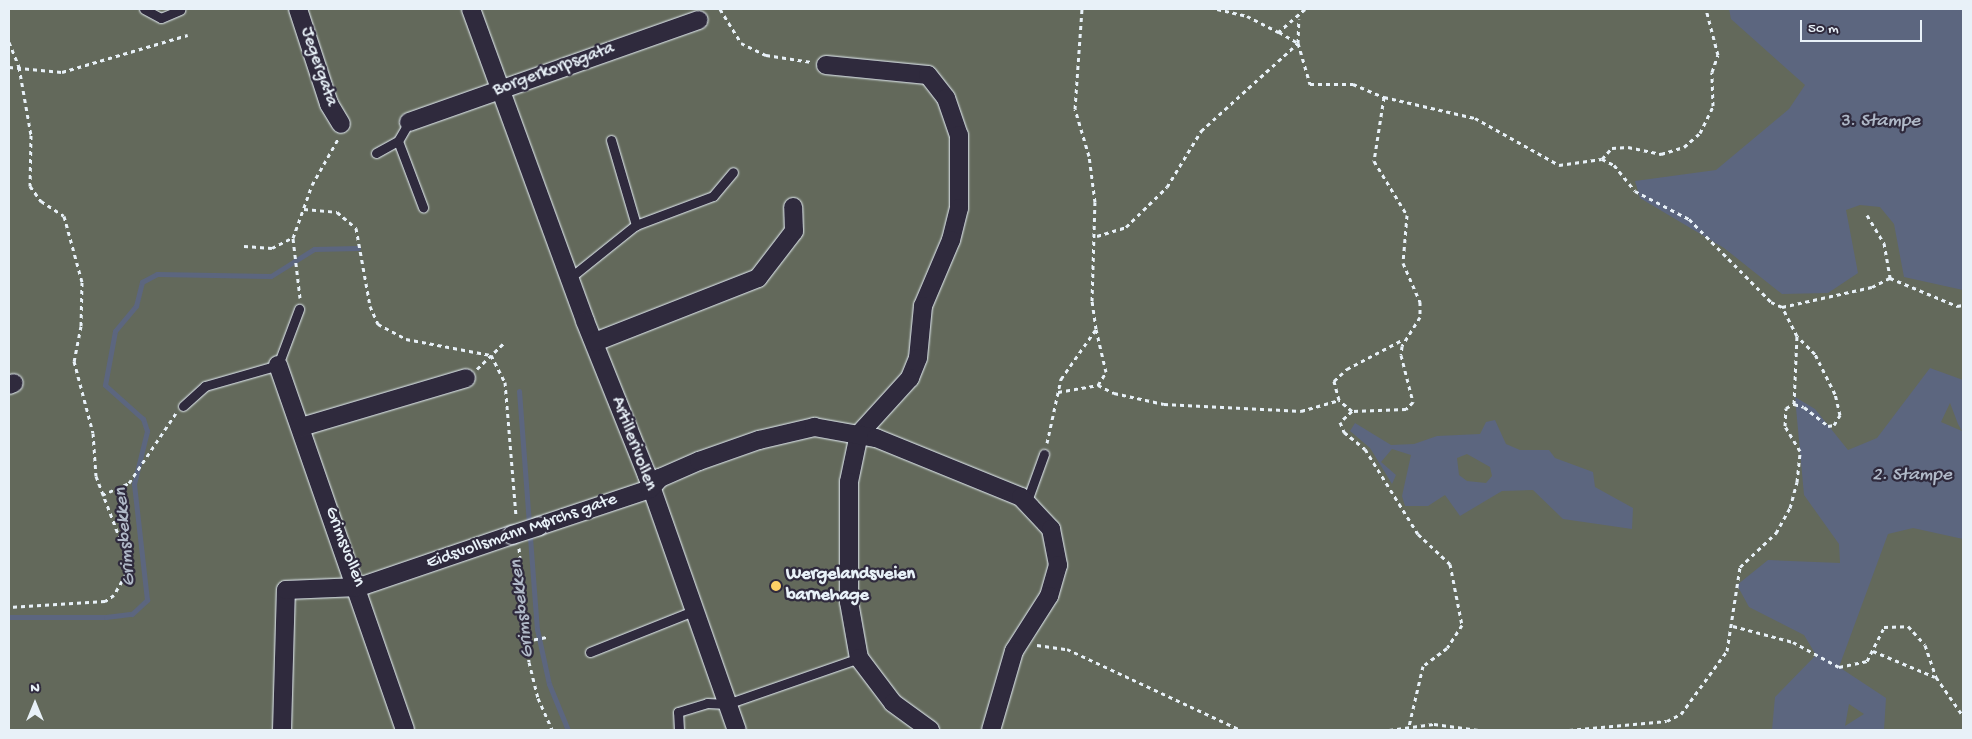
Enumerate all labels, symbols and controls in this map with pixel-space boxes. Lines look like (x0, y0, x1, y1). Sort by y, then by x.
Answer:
scale bar (1802, 10, 1924, 42)
text: 50 m (1808, 20, 1839, 38)
street label: Jegergata (294, 25, 342, 109)
street label: Borgerkorpsgata (490, 38, 618, 102)
water label: 3. Stampe (1840, 111, 1920, 133)
street label: Artillerivollen (605, 394, 661, 494)
water label: 2. Stampe (1872, 465, 1952, 487)
water label: Grimsbekken (110, 487, 142, 587)
street label: Eidsvollsmann Mørchs gate (424, 489, 620, 575)
street label: Grimsvollen (319, 504, 369, 590)
water label: Grimsbekken (506, 559, 540, 659)
place label: Wergelandsveien barnehage (786, 565, 915, 608)
marker: Wergelandsveien barnehage (770, 580, 782, 592)
north arrow (10, 679, 60, 729)
text: N (30, 680, 40, 697)

